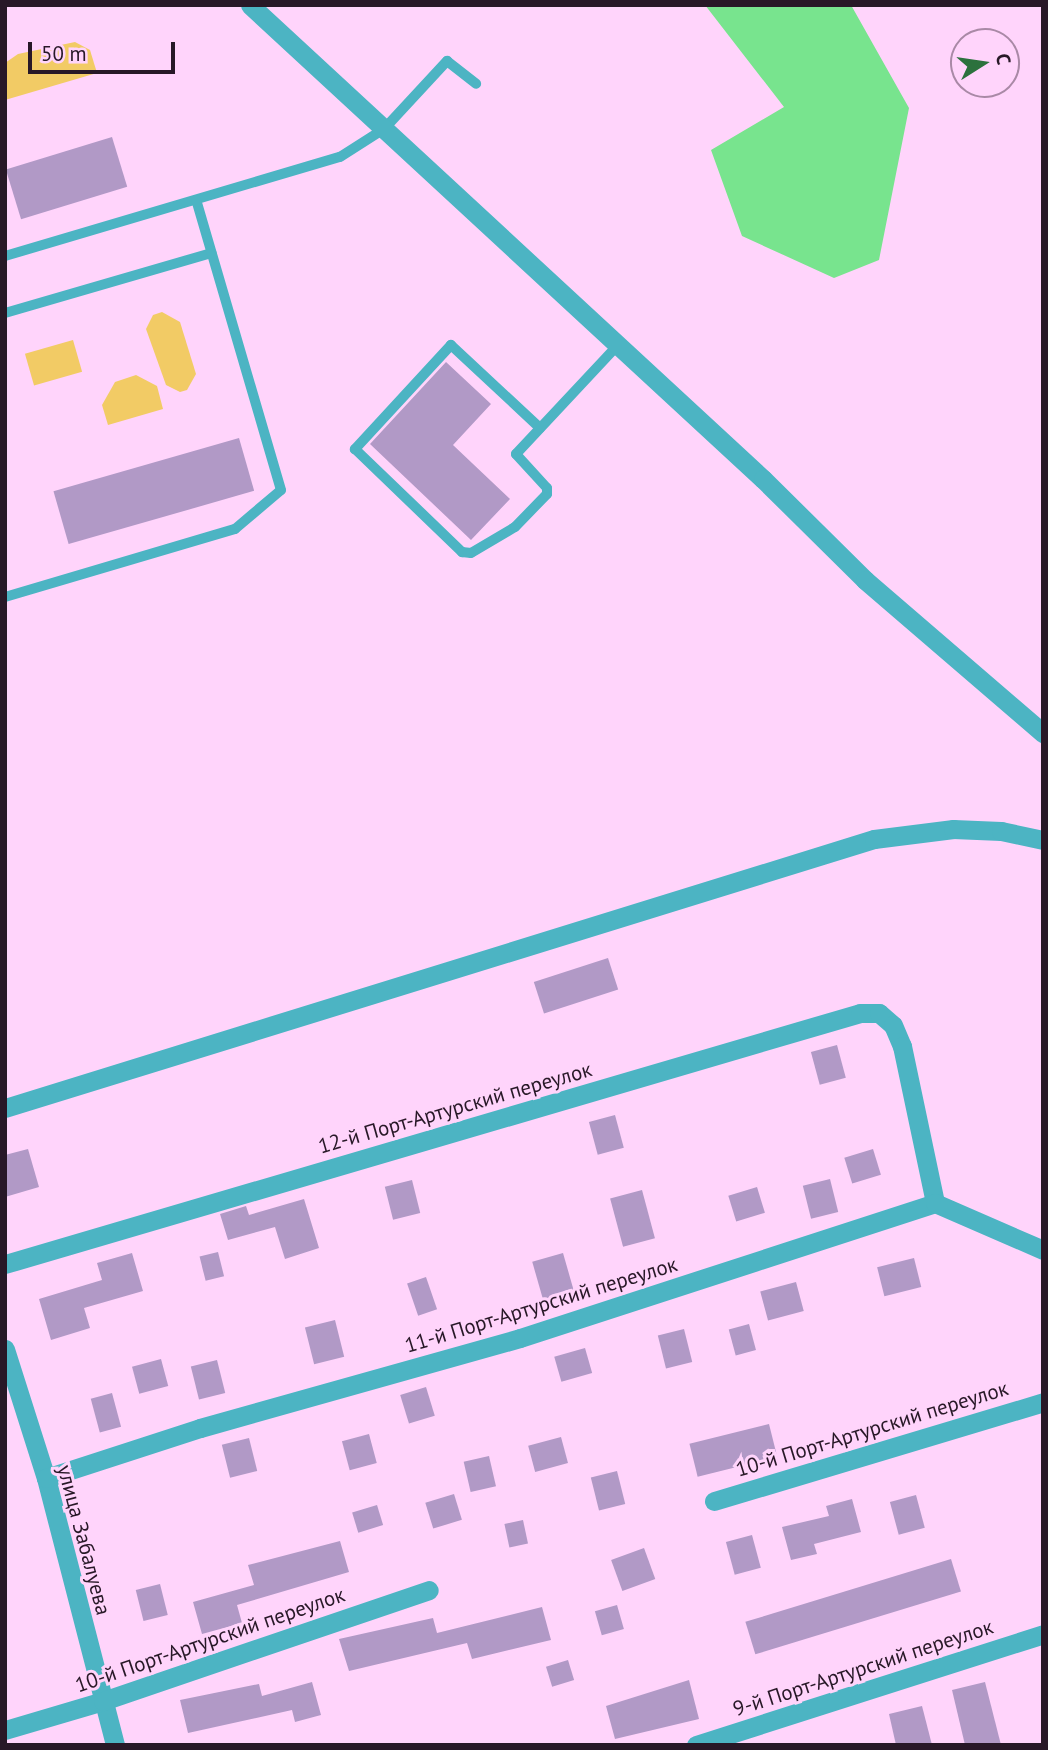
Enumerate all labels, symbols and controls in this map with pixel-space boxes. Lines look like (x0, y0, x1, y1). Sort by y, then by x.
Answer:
scale bar (32, 28, 178, 72)
north arrow (950, 28, 1020, 98)
text: 50 m (41, 40, 87, 67)
text: С (991, 51, 1016, 67)
street label: 12-й Порт-Артурский переулок (315, 1057, 595, 1159)
street label: 11-й Порт-Артурский переулок (402, 1252, 680, 1358)
street label: 10-й Порт-Артурский переулок (733, 1376, 1011, 1482)
street label: улица Забалуева (52, 1462, 116, 1618)
street label: 10-й Порт-Артурский переулок (72, 1582, 348, 1698)
street label: 9-й Порт-Артурский переулок (730, 1614, 996, 1722)

